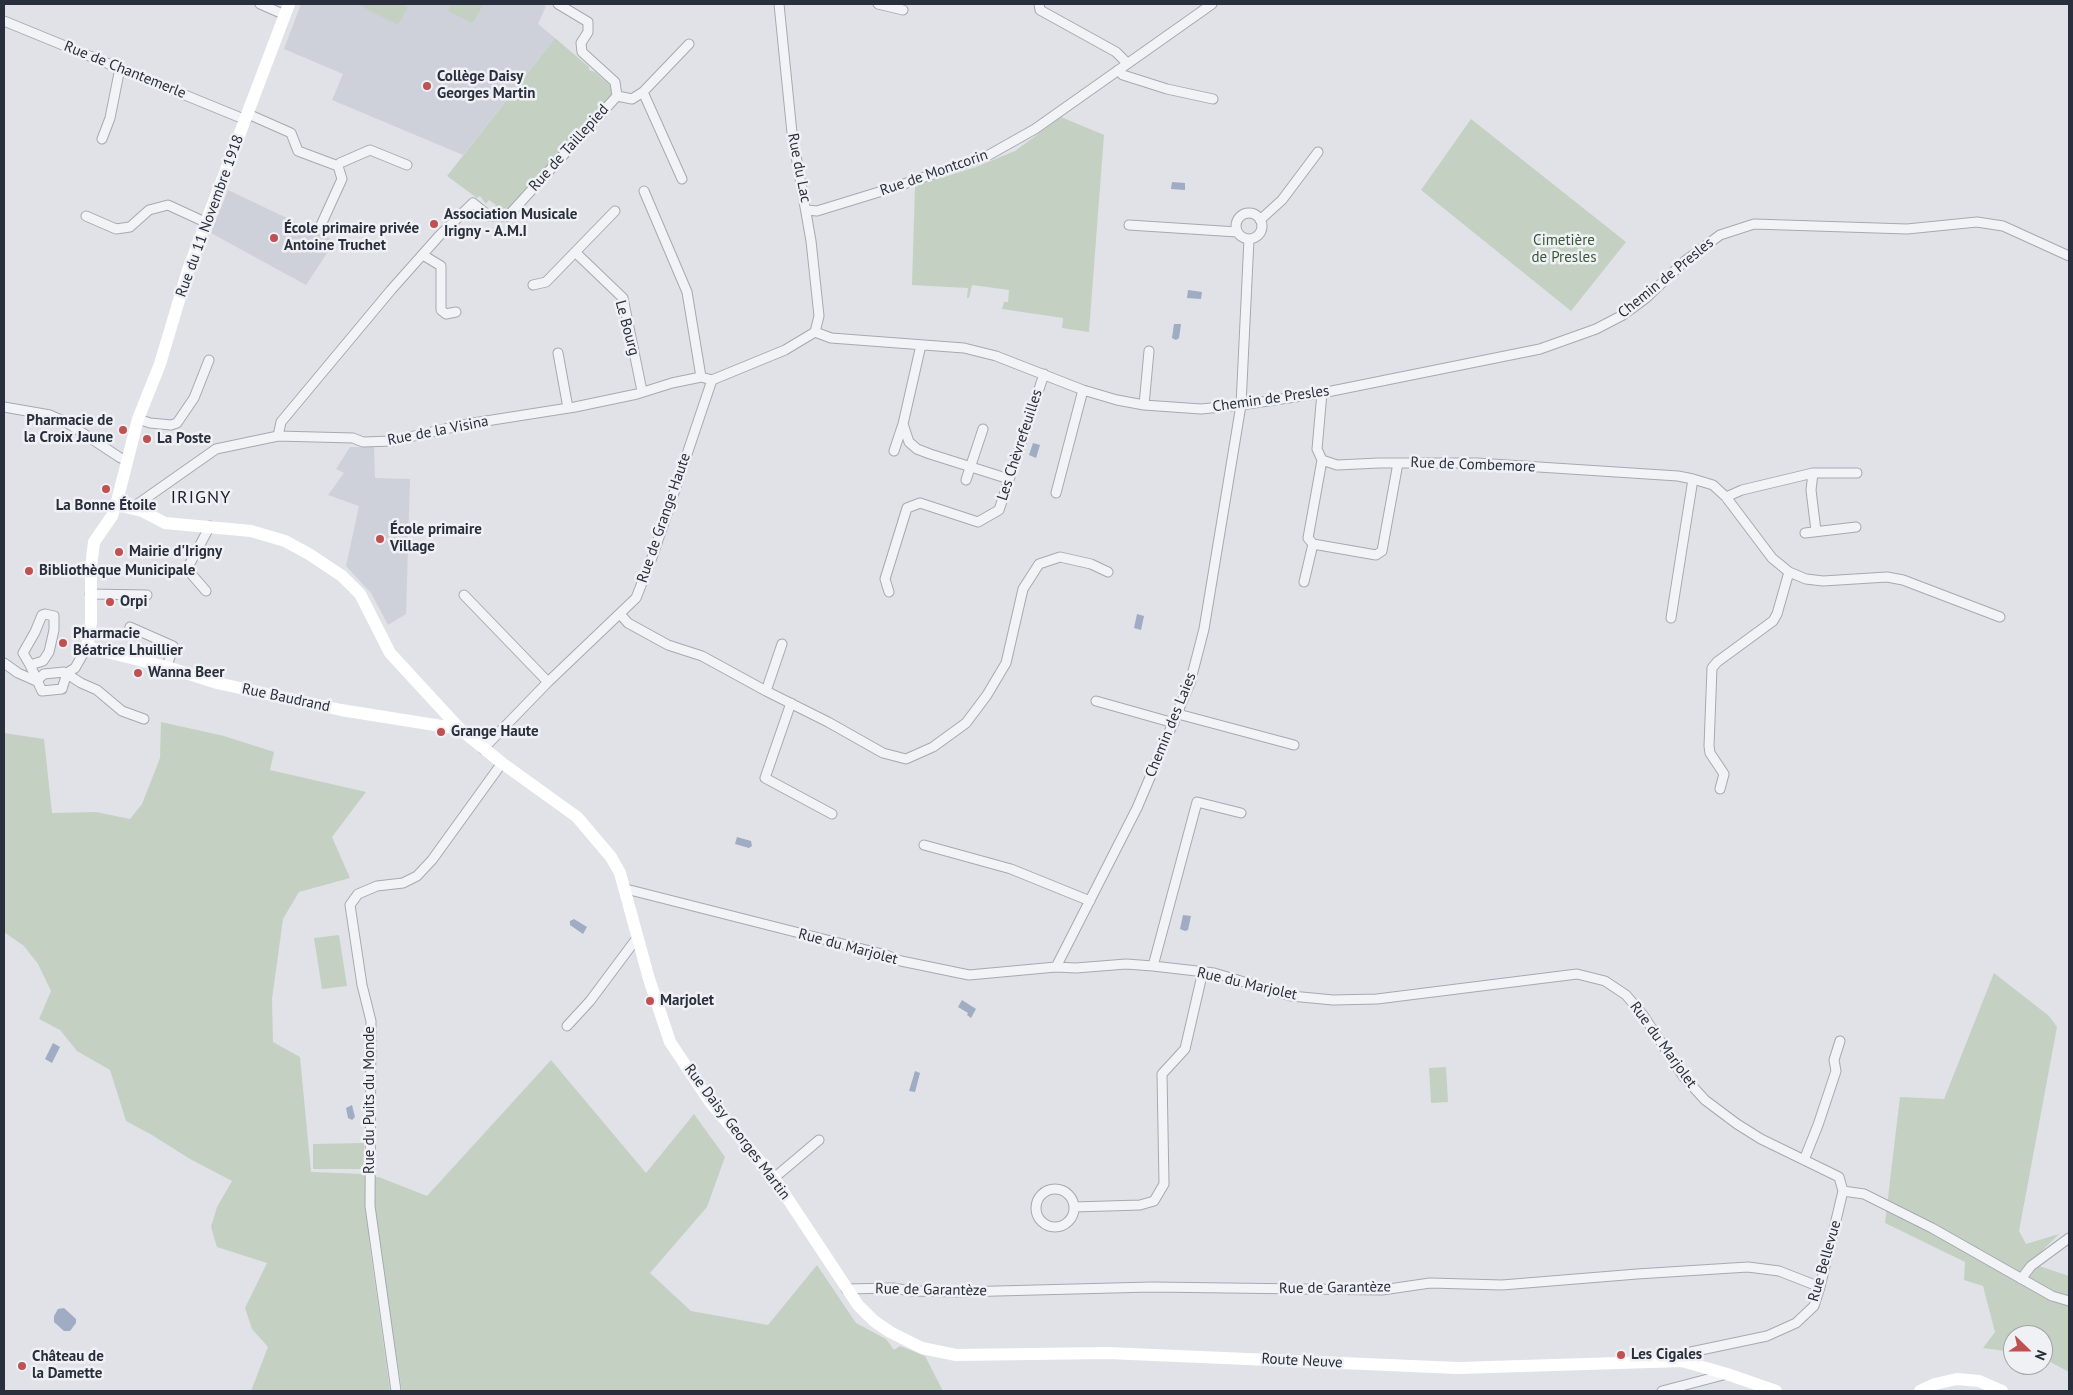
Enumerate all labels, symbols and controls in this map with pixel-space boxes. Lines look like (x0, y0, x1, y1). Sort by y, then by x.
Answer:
street label: Rue de Chantemerle (61, 37, 189, 103)
place label: Collège Daisy Georges Martin (437, 68, 535, 103)
marker: Collège Daisy Georges Martin (421, 80, 433, 92)
street label: Rue de Taillepied (525, 101, 613, 195)
street label: Rue du 11 Novembre 1918 (172, 132, 248, 300)
street label: Rue du Lac (783, 132, 815, 204)
street label: Rue de Montcorin (878, 146, 990, 200)
place label: Association Musicale Irigny - A.M.I (444, 206, 577, 241)
marker: Association Musicale Irigny - A.M.I (428, 218, 440, 230)
place label: École primaire privée Antoine Truchet (284, 220, 419, 255)
marker: École primaire privée Antoine Truchet (268, 232, 280, 244)
park label: Cimetière de Presles (1532, 232, 1596, 267)
street label: Chemin de Presles (1615, 234, 1717, 322)
street label: Le Bourg (611, 298, 643, 358)
street label: Chemin de Presles (1211, 382, 1331, 416)
street label: Les Chèvrefeuilles (994, 387, 1046, 503)
place label: Pharmacie de la Croix Jaune (24, 412, 113, 447)
street label: Rue de la Visina (386, 412, 490, 450)
marker: Pharmacie de la Croix Jaune (117, 424, 129, 436)
place label: La Poste (157, 430, 211, 448)
marker: La Poste (141, 433, 153, 445)
street label: Rue de Grange Haute (633, 451, 695, 585)
street label: Rue de Combemore (1410, 454, 1536, 476)
marker: La Bonne Étoile (100, 483, 112, 495)
district label: IRIGNY (170, 487, 232, 509)
place label: La Bonne Étoile (56, 497, 156, 515)
place label: École primaire Village (390, 521, 482, 556)
marker: École primaire Village (374, 533, 386, 545)
place label: Mairie d'Irigny (129, 543, 222, 561)
marker: Mairie d'Irigny (113, 546, 125, 558)
place label: Bibliothèque Municipale (39, 562, 195, 580)
marker: Bibliothèque Municipale (23, 565, 35, 577)
place label: Orpi (120, 593, 147, 611)
marker: Orpi (104, 596, 116, 608)
place label: Pharmacie Béatrice Lhuillier (73, 625, 183, 660)
marker: Pharmacie Béatrice Lhuillier (57, 637, 69, 649)
place label: Wanna Beer (148, 664, 225, 682)
marker: Wanna Beer (132, 667, 144, 679)
street label: Chemin des Laies (1142, 670, 1200, 780)
street label: Rue Baudrand (240, 680, 332, 716)
place label: Grange Haute (451, 723, 539, 741)
marker: Grange Haute (435, 726, 447, 738)
street label: Rue du Marjolet (796, 925, 900, 969)
street label: Rue du Marjolet (1195, 964, 1299, 1004)
place label: Marjolet (660, 992, 714, 1010)
marker: Marjolet (644, 995, 656, 1007)
street label: Rue du Marjolet (1626, 998, 1700, 1092)
street label: Rue du Puits du Monde (361, 1026, 379, 1174)
street label: Rue Daisy Georges Martin (680, 1061, 794, 1203)
street label: Rue Bellevue (1805, 1218, 1845, 1304)
street label: Rue de Garantèze (1279, 1278, 1391, 1298)
street label: Rue de Garantèze (875, 1280, 987, 1300)
north arrow (2003, 1325, 2053, 1375)
place label: Les Cigales (1631, 1346, 1702, 1364)
place label: Château de la Damette (32, 1348, 104, 1383)
text: N (2031, 1348, 2051, 1363)
marker: Les Cigales (1615, 1349, 1627, 1361)
street label: Route Neuve (1261, 1350, 1343, 1372)
marker: Château de la Damette (16, 1360, 28, 1372)

